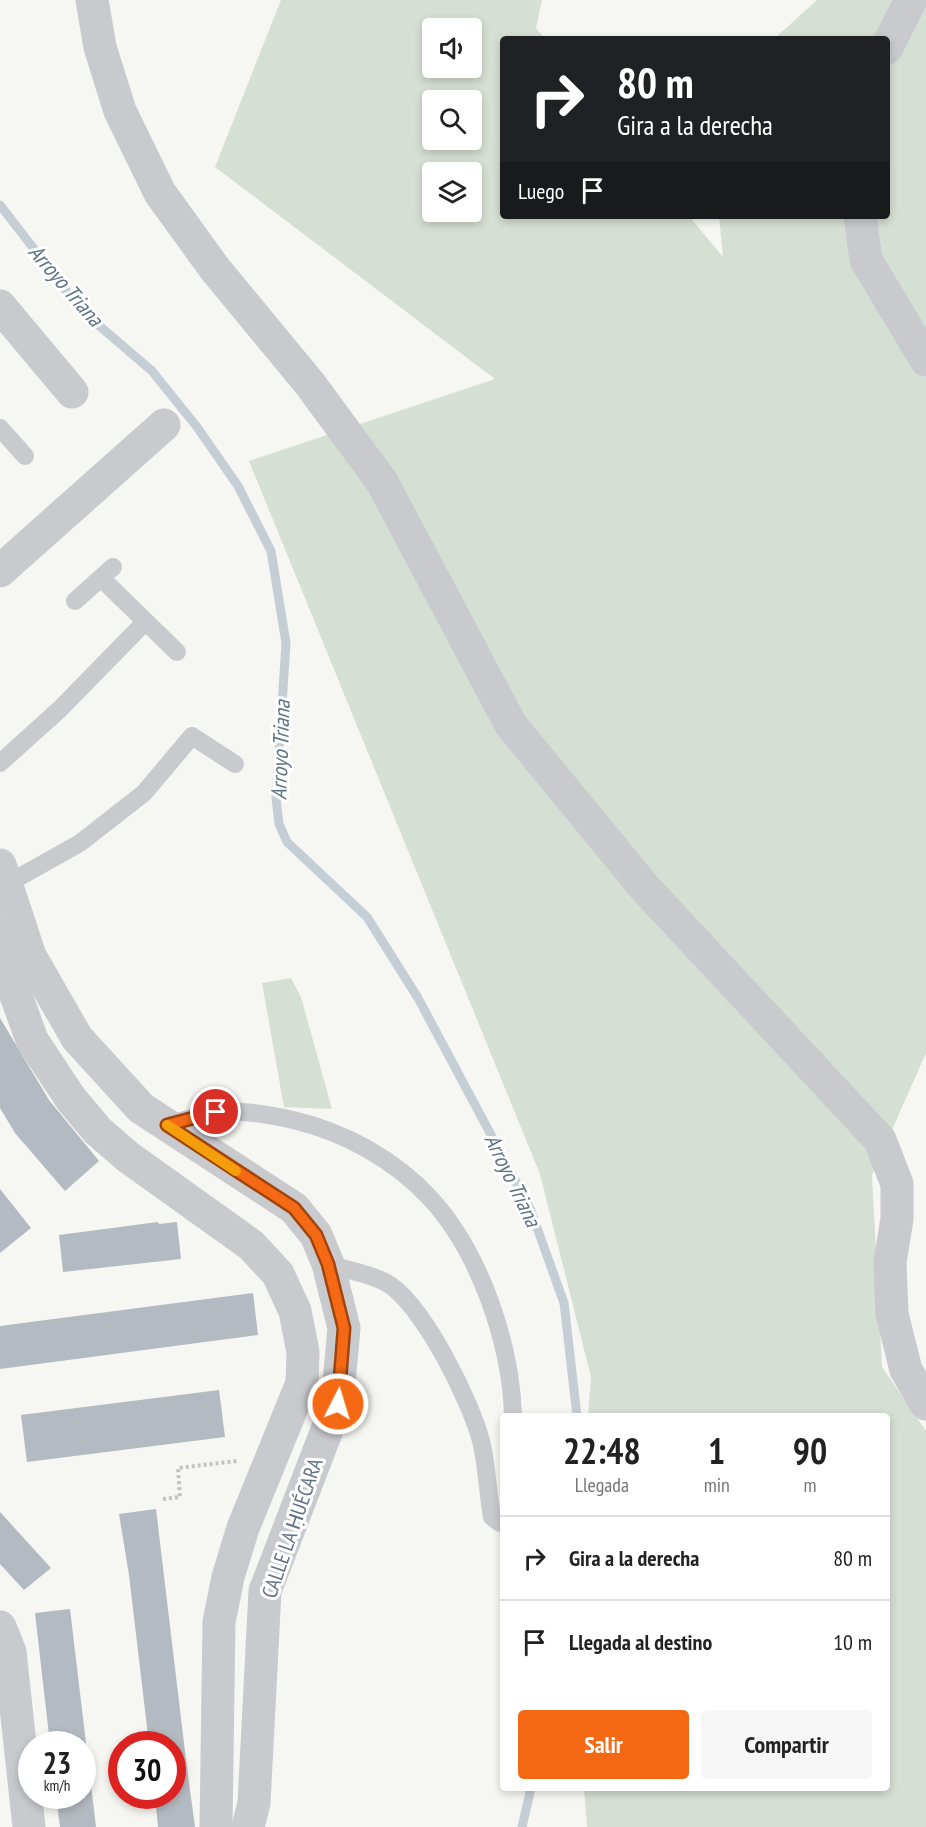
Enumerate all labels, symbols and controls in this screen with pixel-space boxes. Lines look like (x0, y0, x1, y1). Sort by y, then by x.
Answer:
map controls (422, 18, 482, 222)
button: sound (422, 18, 482, 78)
text: 80 m (617, 55, 694, 110)
icon: right (518, 60, 596, 138)
button: search (422, 90, 482, 150)
text: Gira a la derecha (617, 108, 773, 142)
button: layers (422, 162, 482, 222)
icon: arrive (576, 174, 609, 207)
text: Luego (518, 177, 564, 205)
water label: Arroyo Triana (23, 238, 110, 333)
water label: Arroyo Triana (264, 699, 296, 800)
pin (190, 1086, 241, 1137)
icon: arrive (199, 1095, 232, 1128)
water label: Arroyo Triana (479, 1129, 548, 1232)
position arrow (306, 1372, 370, 1436)
text: 22:48 (563, 1427, 641, 1474)
text: 1 (708, 1427, 725, 1474)
text: 90 (793, 1427, 827, 1474)
street label: CALLE LA ḤUÉCARA (255, 1454, 329, 1601)
text: Llegada (575, 1472, 629, 1498)
text: min (704, 1472, 730, 1498)
text: m (803, 1472, 816, 1498)
icon: right (518, 1542, 551, 1575)
text: Gira a la derecha (569, 1544, 699, 1572)
text: 80 m (833, 1544, 872, 1572)
icon: arrive (518, 1626, 551, 1659)
text: Llegada al destino (569, 1628, 712, 1656)
text: 10 m (833, 1628, 872, 1656)
button: Salir (518, 1710, 689, 1779)
button: Compartir (701, 1710, 872, 1779)
speed limit sign: 30 (108, 1731, 186, 1809)
text: 23 (43, 1743, 71, 1782)
text: km/h (44, 1776, 70, 1795)

